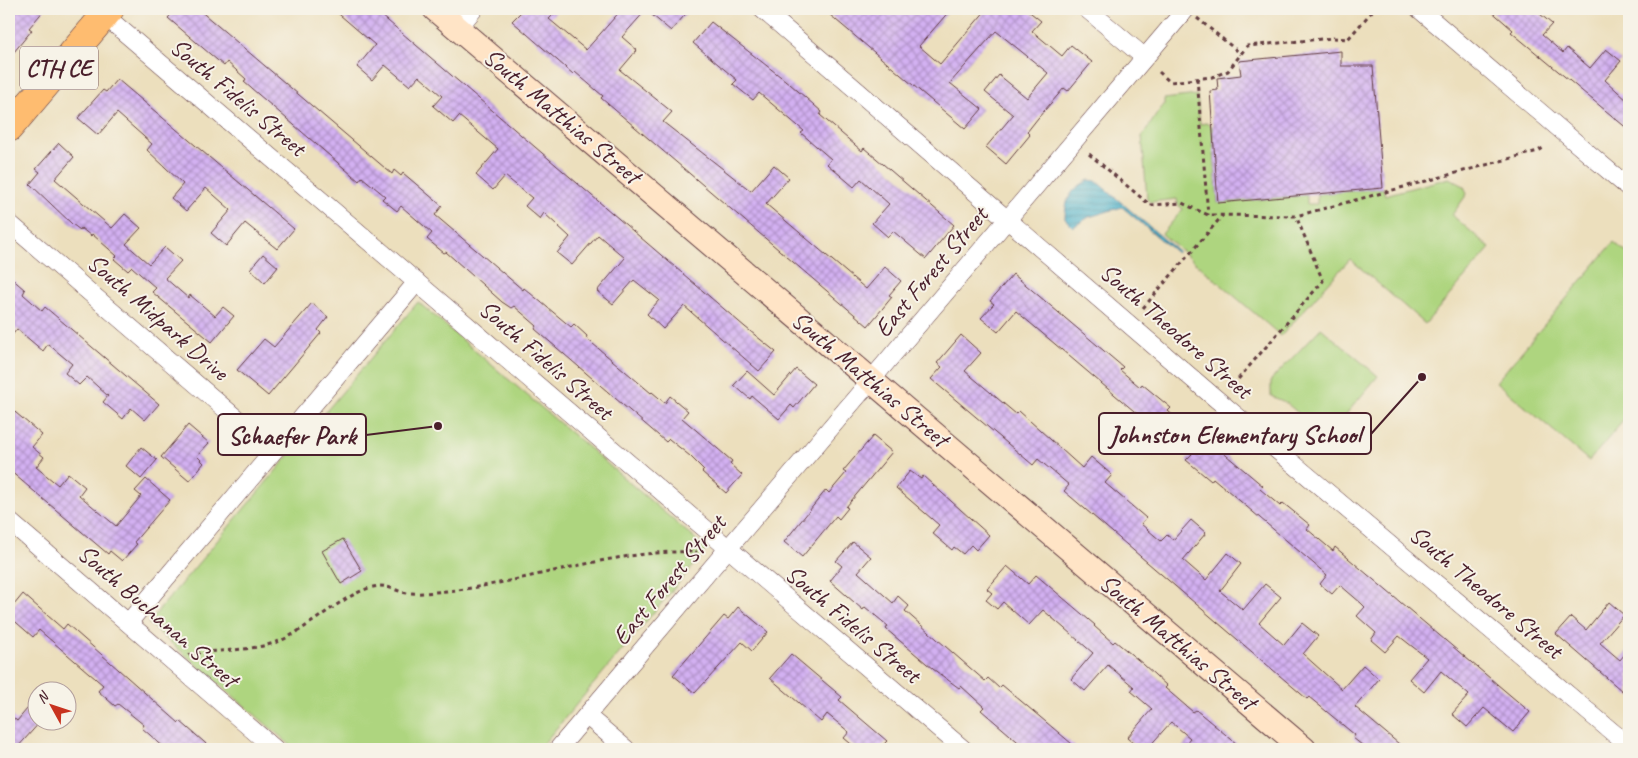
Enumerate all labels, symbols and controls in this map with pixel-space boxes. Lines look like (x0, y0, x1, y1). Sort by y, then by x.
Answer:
street label: South Fidelis Street (164, 31, 315, 165)
street label: South Matthias Street (477, 41, 650, 193)
road number: CTH CE (20, 46, 98, 90)
street label: East Forest Street (867, 198, 997, 344)
street label: South Midpark Drive (81, 247, 237, 389)
street label: South Theodore Street (1093, 256, 1261, 408)
street label: South Fidelis Street (472, 293, 622, 429)
street label: South Matthias Street (785, 304, 958, 456)
callout: Johnston Elementary School (1099, 413, 1371, 454)
callout: Schaefer Park (218, 414, 366, 455)
text: Johnston Elementary School (1107, 418, 1365, 451)
text: Schaefer Park (228, 419, 358, 452)
street label: East Forest Street (605, 506, 735, 652)
street label: South Theodore Street (1402, 518, 1572, 667)
street label: South Buchanan Street (71, 537, 248, 697)
street label: South Fidelis Street (779, 558, 930, 692)
street label: South Matthias Street (1093, 567, 1266, 719)
north arrow (28, 680, 78, 730)
text: N (33, 687, 53, 707)

